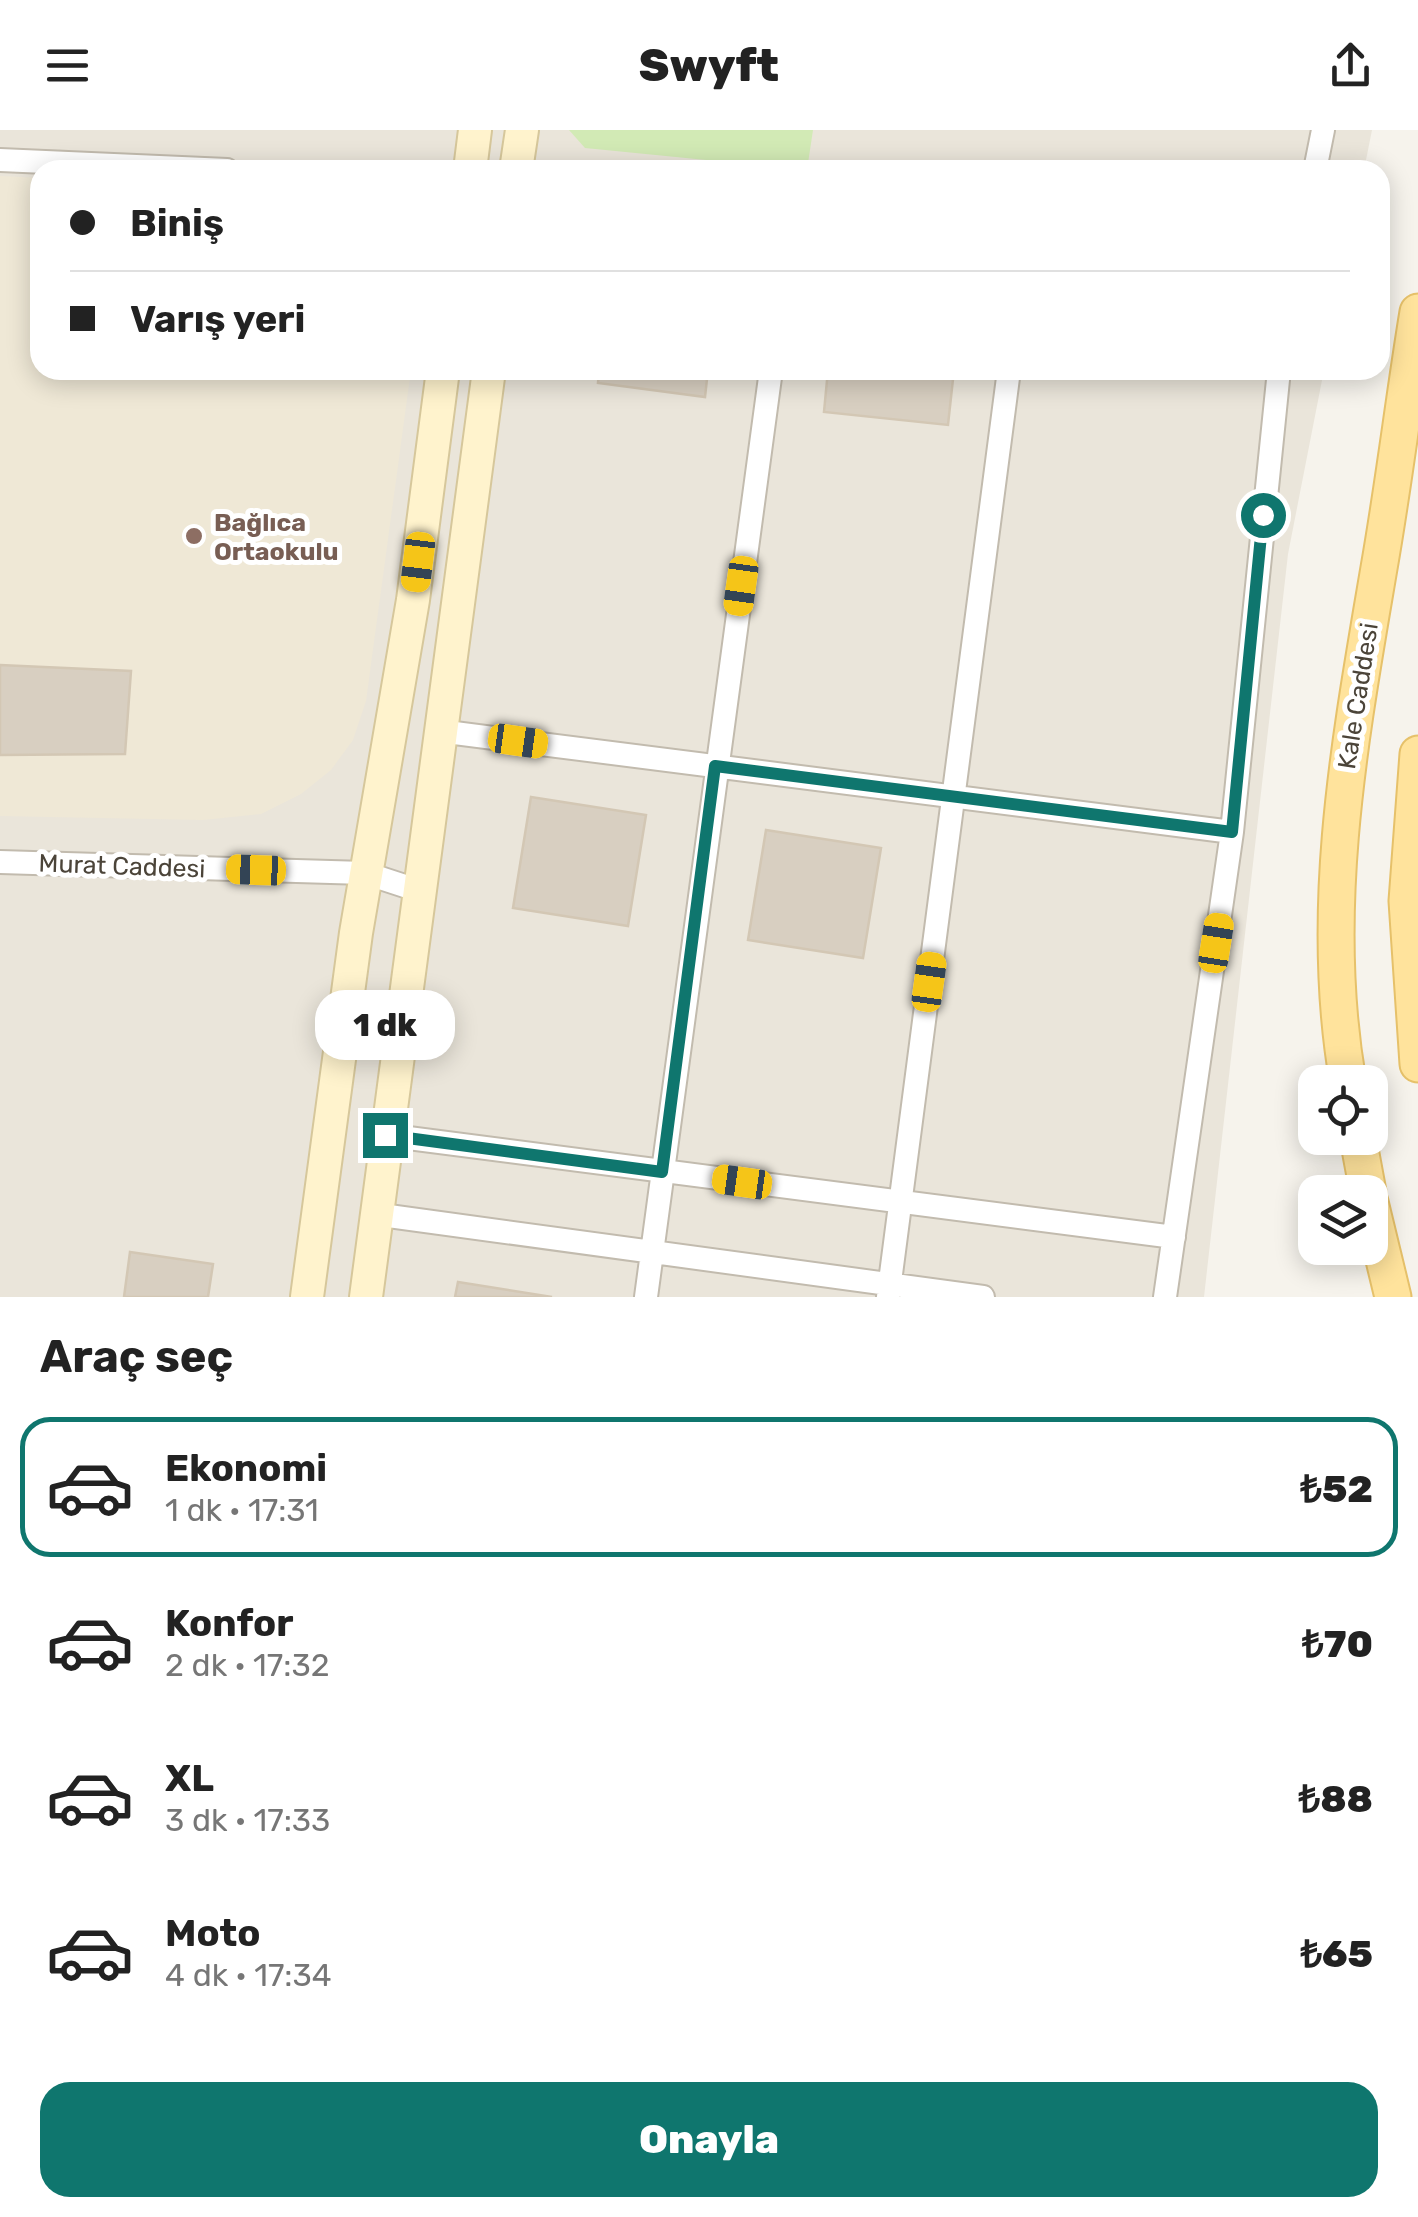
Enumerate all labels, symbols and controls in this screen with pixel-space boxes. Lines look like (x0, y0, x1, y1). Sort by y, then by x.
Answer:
icon: menu (40, 38, 95, 93)
icon: share (1323, 38, 1378, 93)
text: Swyft (639, 39, 779, 92)
text: Biniş (130, 200, 224, 246)
text: Varış yeri (130, 296, 305, 342)
route start (1241, 493, 1286, 538)
place label: Bağlıca Ortaokulu (214, 508, 339, 566)
marker: Bağlıca Ortaokulu (183, 525, 205, 547)
car (399, 530, 437, 594)
car (722, 554, 760, 618)
street label: Kale Caddesi (1332, 621, 1384, 771)
car (486, 722, 550, 760)
street label: Murat Caddesi (38, 849, 206, 883)
car (225, 854, 287, 886)
car (1196, 911, 1236, 975)
car (910, 950, 948, 1014)
callout: 1 dk (315, 990, 455, 1060)
text: 1 dk (353, 1006, 417, 1044)
map controls (1298, 1065, 1388, 1265)
button: locate (1298, 1065, 1388, 1155)
route end (363, 1113, 408, 1158)
car (710, 1163, 774, 1201)
button: layers (1298, 1175, 1388, 1265)
text: Araç seç (40, 1330, 233, 1383)
icon: car (45, 1442, 135, 1532)
text: Ekonomi (165, 1445, 327, 1491)
text: ₺52 (1300, 1466, 1373, 1512)
text: 1 dk · 17:31 (165, 1491, 319, 1529)
icon: car (45, 1597, 135, 1687)
text: Konfor (165, 1600, 294, 1646)
text: ₺70 (1302, 1621, 1373, 1667)
text: 2 dk · 17:32 (165, 1646, 329, 1684)
icon: car (45, 1752, 135, 1842)
text: XL (165, 1755, 214, 1801)
text: ₺88 (1299, 1776, 1373, 1822)
text: 3 dk · 17:33 (165, 1801, 330, 1839)
icon: car (45, 1907, 135, 1997)
text: Moto (165, 1910, 261, 1956)
text: ₺65 (1300, 1931, 1373, 1977)
text: 4 dk · 17:34 (165, 1956, 332, 1994)
button: Onayla (40, 2082, 1378, 2197)

